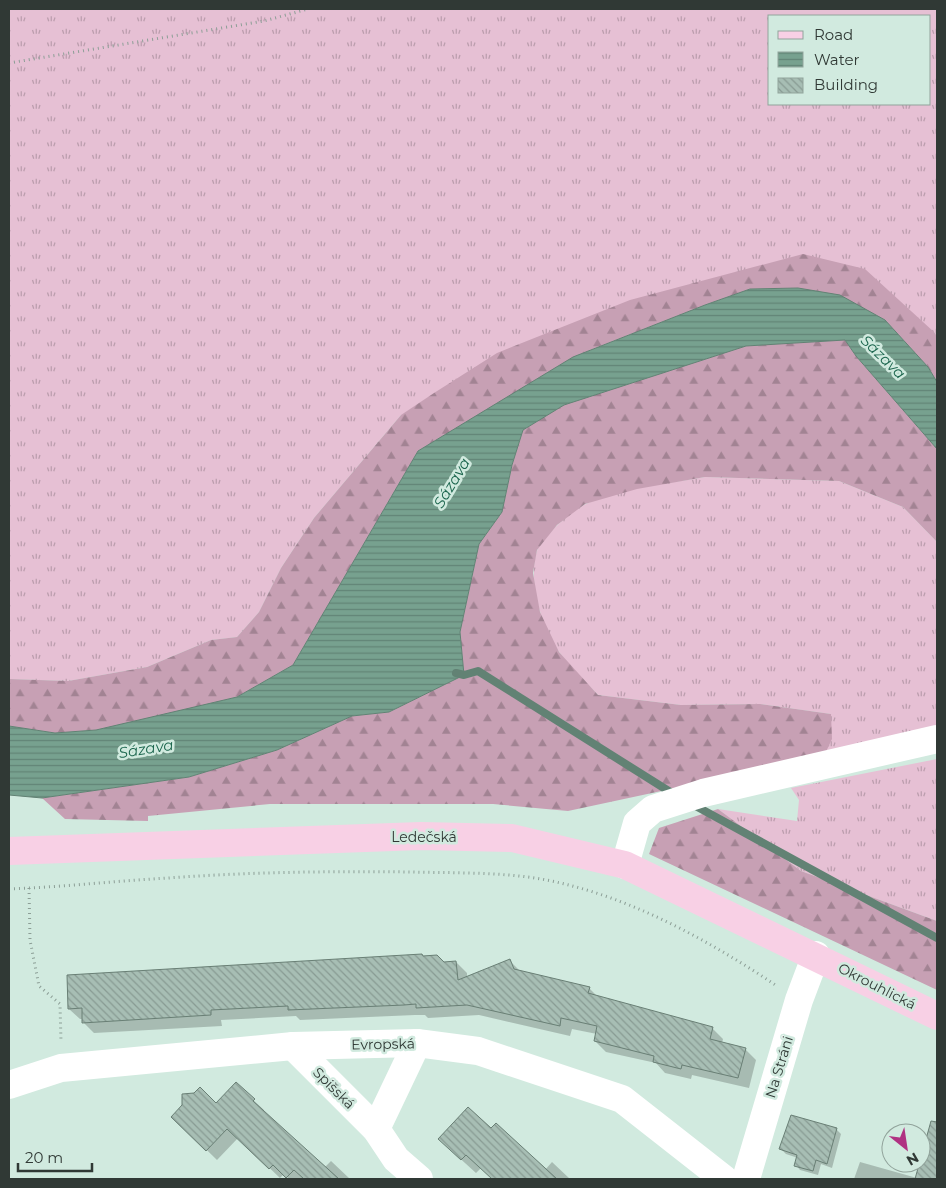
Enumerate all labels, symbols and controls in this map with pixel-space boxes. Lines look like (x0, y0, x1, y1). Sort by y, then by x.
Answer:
legend (768, 15, 931, 105)
text: Road (814, 25, 853, 44)
text: Water (814, 50, 860, 69)
text: Building (814, 75, 878, 94)
water label: Sázava (857, 331, 910, 383)
water label: Sázava (429, 454, 474, 511)
water label: Sázava (117, 735, 175, 762)
street label: Ledečská (391, 828, 457, 846)
street label: Okrouhlická (835, 959, 919, 1013)
street label: Evropská (351, 1034, 415, 1054)
street label: Na Stráni (761, 1034, 797, 1100)
street label: Spišská (309, 1063, 359, 1113)
north arrow (881, 1123, 931, 1173)
scale bar (18, 1140, 91, 1172)
text: 20 m (25, 1148, 63, 1167)
text: N (903, 1149, 922, 1170)

